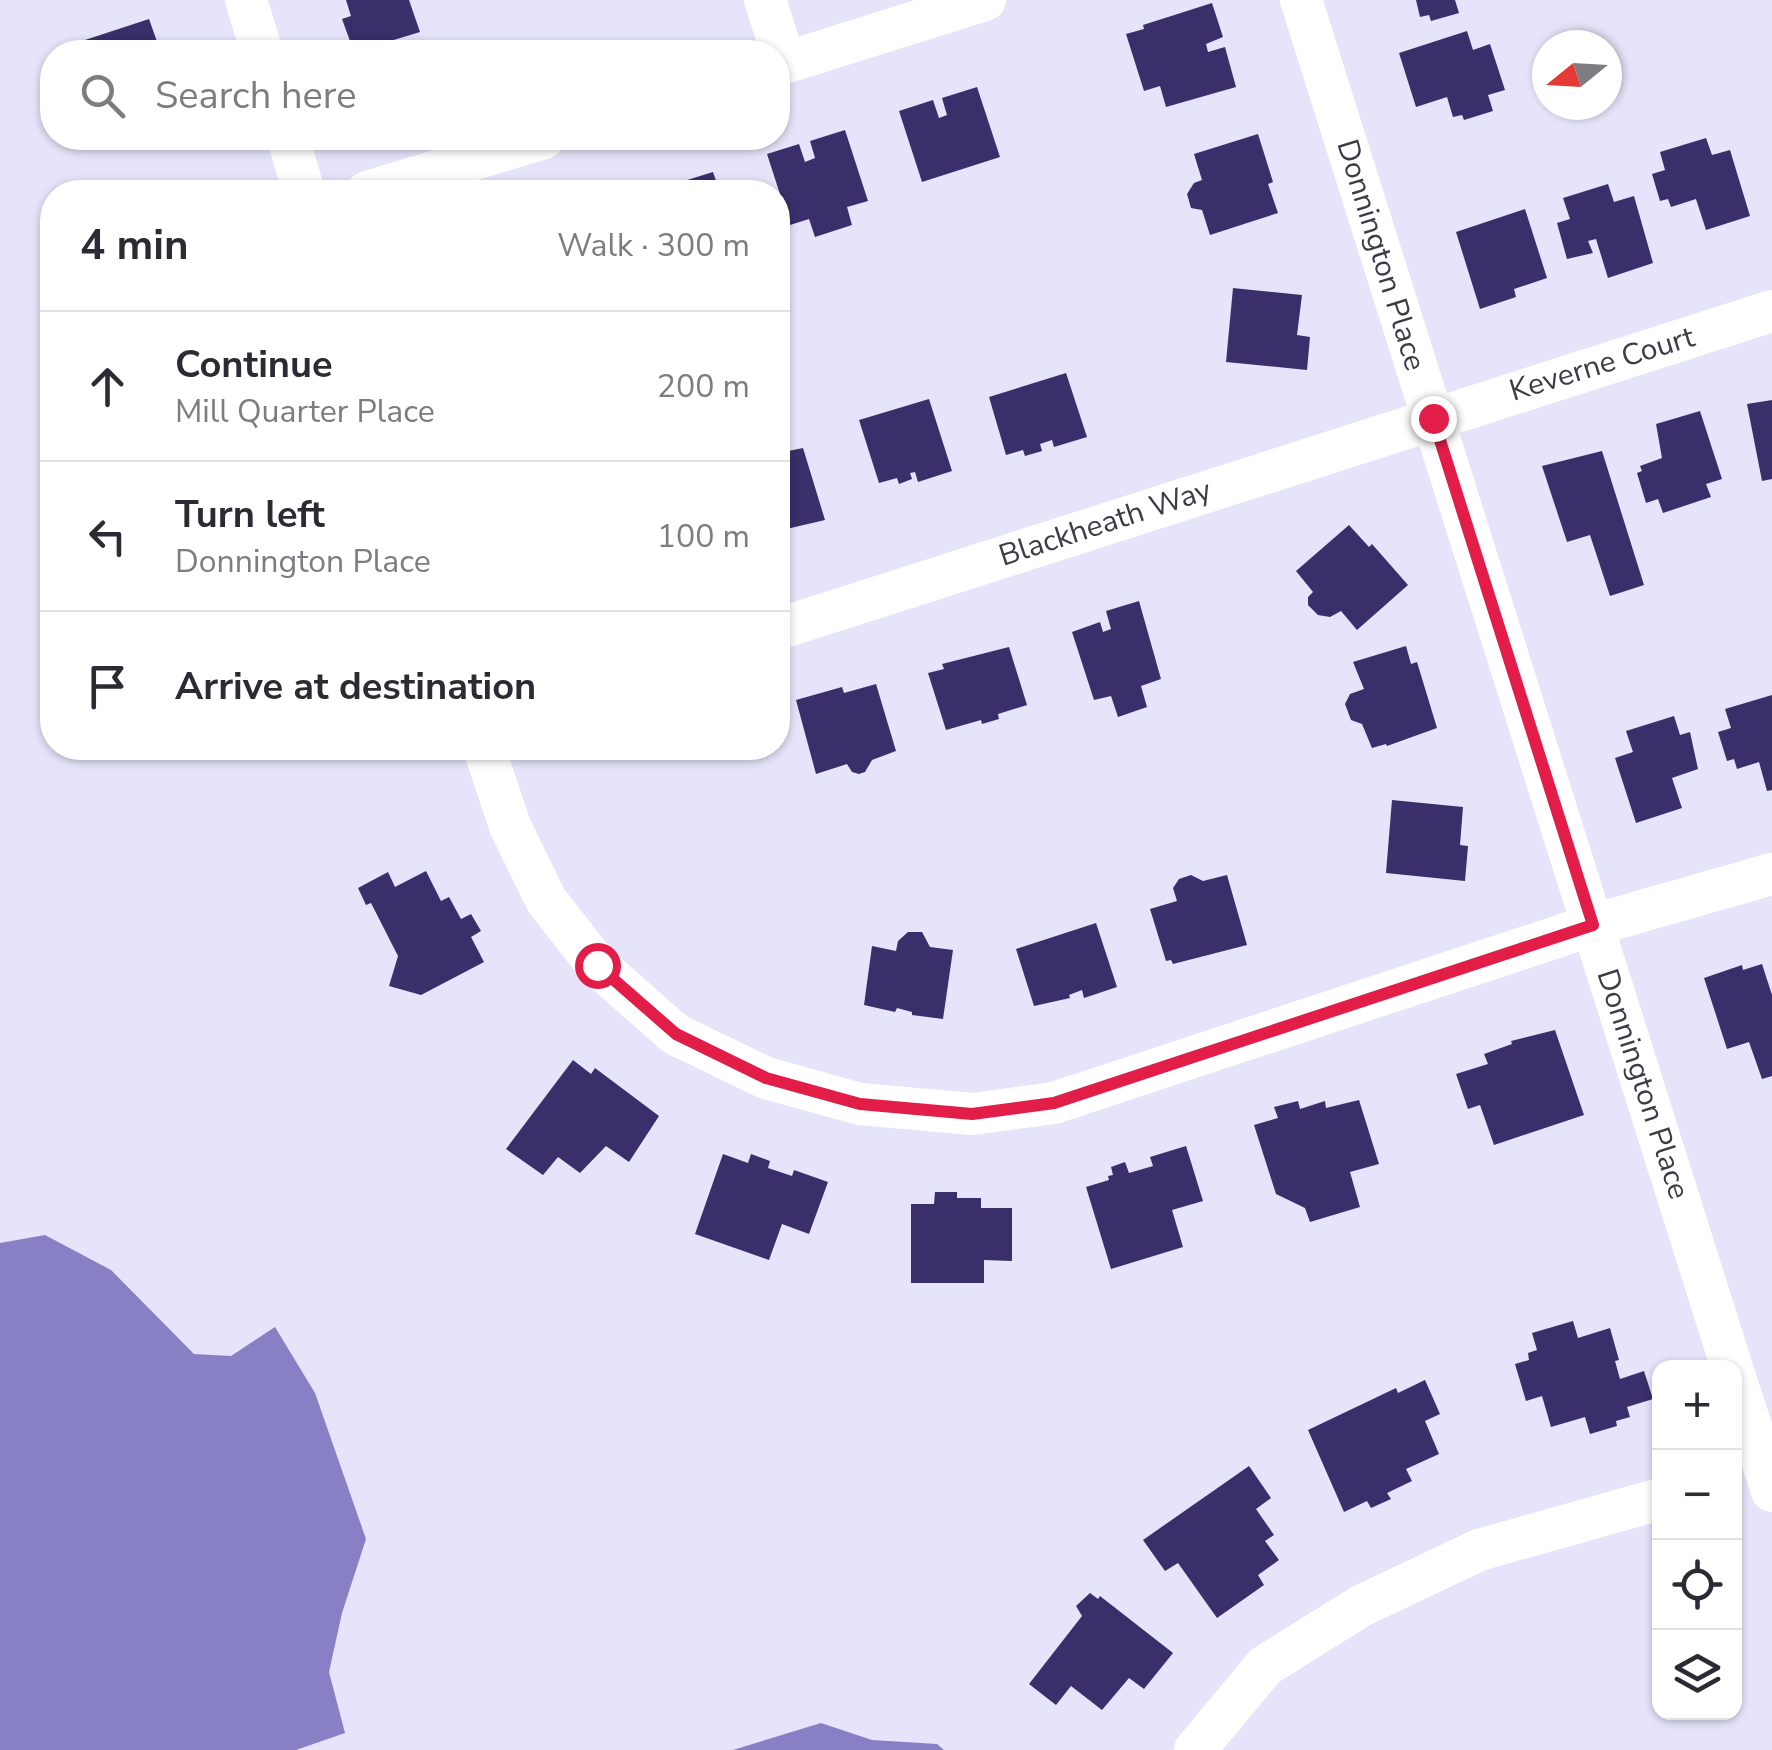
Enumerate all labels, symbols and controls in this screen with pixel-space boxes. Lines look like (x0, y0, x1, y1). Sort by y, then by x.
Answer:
north arrow (1532, 30, 1622, 120)
search box (40, 40, 790, 150)
icon: search (75, 68, 130, 123)
text: Search here (155, 70, 356, 121)
street label: Donnington Place (1326, 134, 1436, 376)
text: 4 min (80, 217, 189, 274)
text: Walk · 300 m (557, 224, 750, 267)
street label: Keverne Court (1504, 316, 1700, 412)
text: Continue (175, 339, 333, 390)
icon: ahead (80, 359, 135, 414)
text: 200 m (657, 365, 750, 408)
text: Mill Quarter Place (175, 390, 435, 433)
route end (1411, 396, 1457, 442)
street label: Blackheath Way (994, 469, 1217, 577)
text: Turn left (175, 489, 325, 540)
icon: left (80, 509, 135, 564)
text: 100 m (657, 515, 750, 558)
text: Donnington Place (175, 540, 431, 583)
icon: arrive (80, 659, 135, 714)
text: Arrive at destination (175, 661, 536, 712)
route start (575, 943, 621, 989)
street label: Donnington Place (1586, 964, 1700, 1204)
map controls (1652, 1360, 1742, 1720)
button: + (1652, 1360, 1742, 1450)
button: − (1652, 1450, 1742, 1540)
button: locate (1652, 1540, 1742, 1630)
button: layers (1652, 1630, 1742, 1720)

